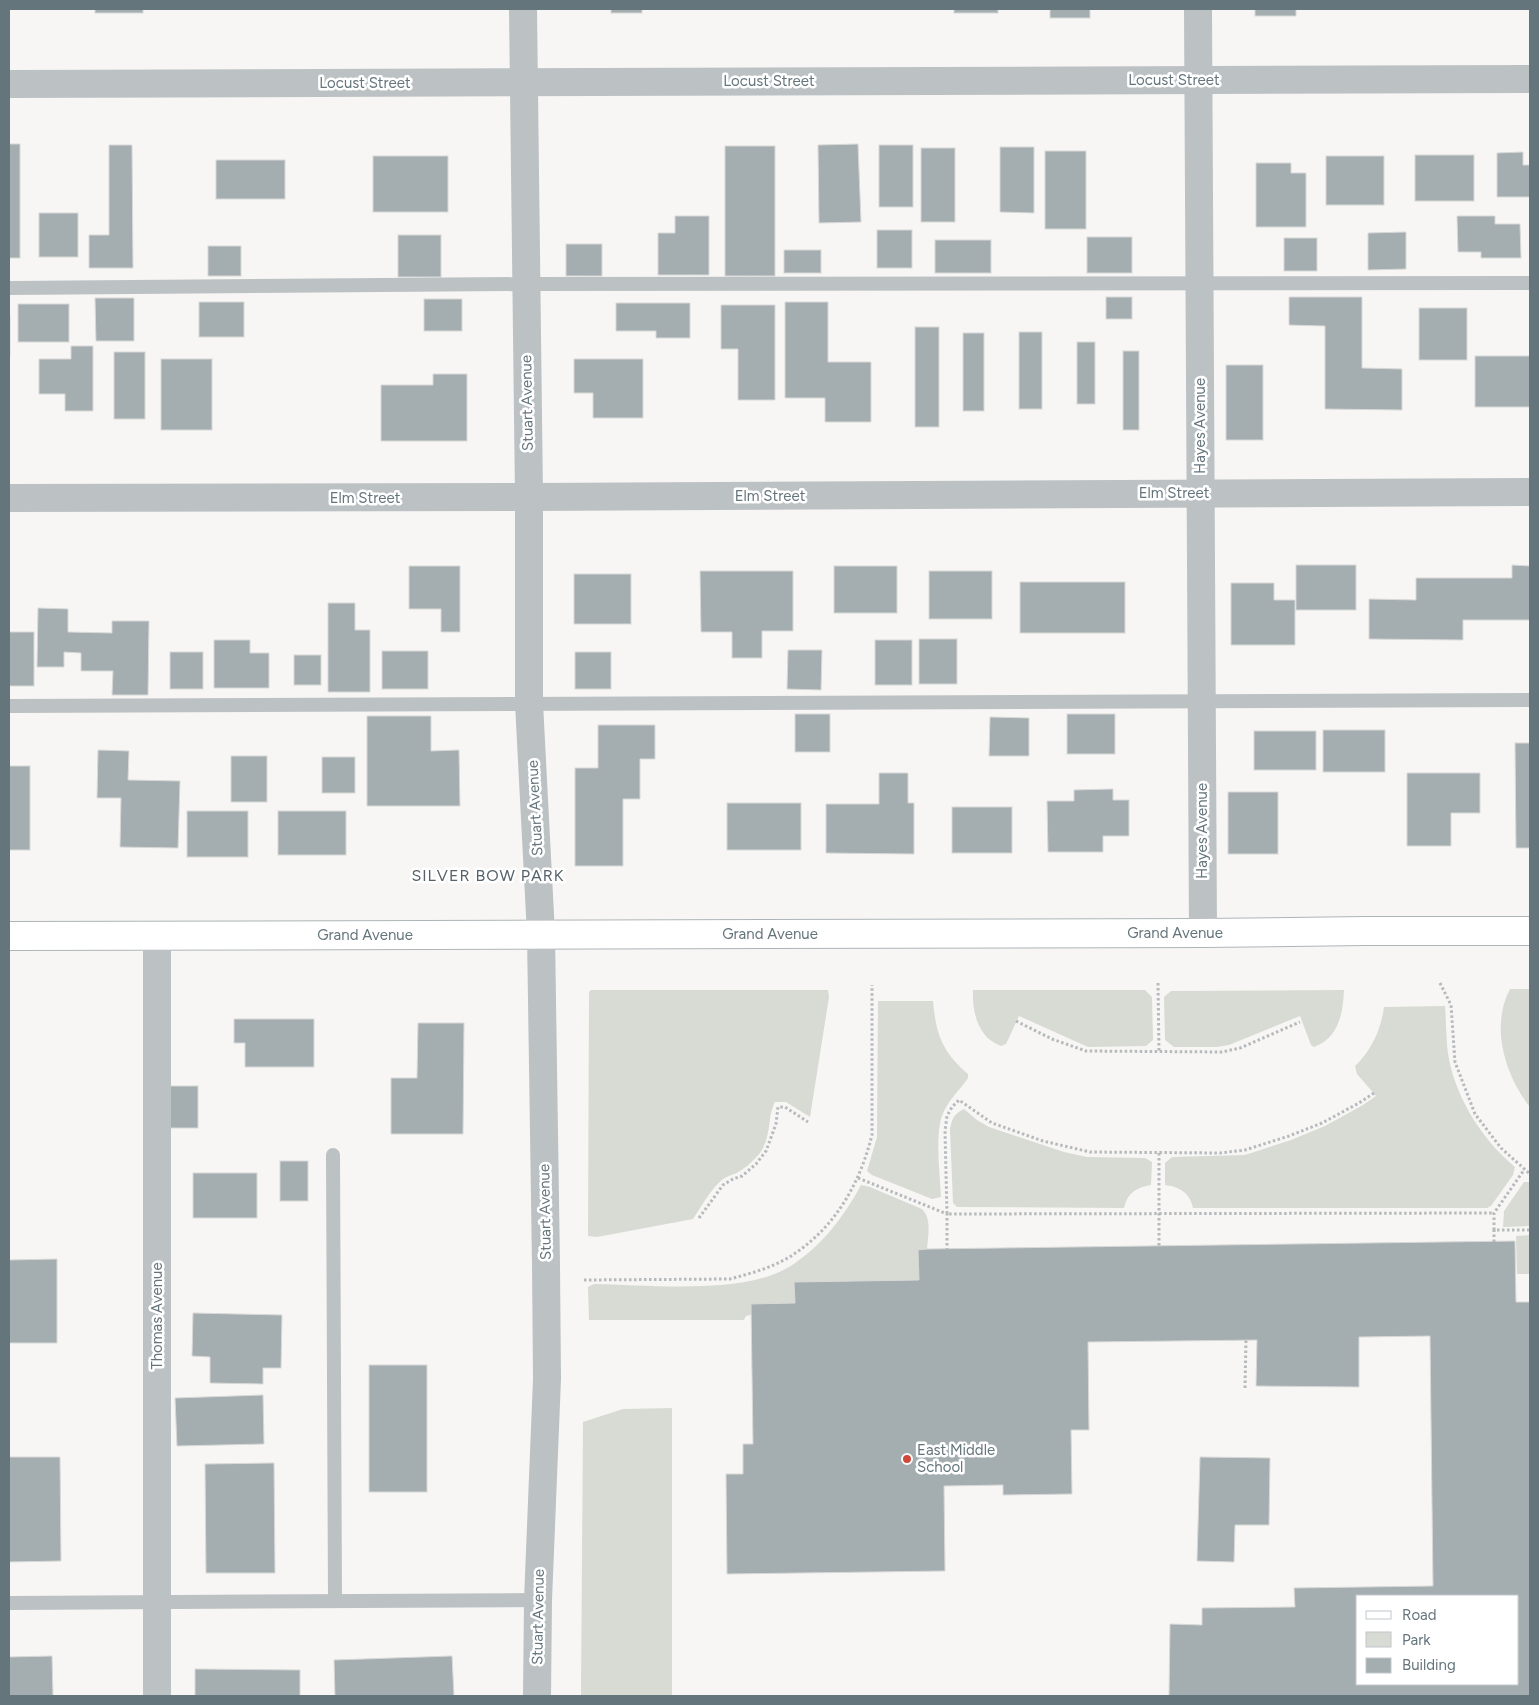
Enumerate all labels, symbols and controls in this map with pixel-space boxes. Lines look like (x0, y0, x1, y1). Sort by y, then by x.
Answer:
street label: Locust Street (1128, 71, 1220, 89)
street label: Locust Street (723, 72, 815, 90)
street label: Locust Street (319, 74, 411, 92)
street label: Stuart Avenue (517, 355, 537, 451)
street label: Hayes Avenue (1191, 378, 1209, 474)
street label: Elm Street (1139, 484, 1210, 502)
street label: Elm Street (735, 487, 806, 505)
street label: Elm Street (330, 489, 401, 507)
street label: Stuart Avenue (523, 760, 547, 856)
street label: Hayes Avenue (1193, 783, 1211, 879)
district label: SILVER BOW PARK (411, 866, 565, 885)
street label: Grand Avenue (1127, 924, 1223, 942)
street label: Grand Avenue (722, 925, 818, 943)
street label: Grand Avenue (317, 926, 413, 944)
street label: Stuart Avenue (535, 1164, 555, 1260)
street label: Thomas Avenue (148, 1262, 166, 1370)
place label: East Middle School (917, 1441, 995, 1476)
marker: East Middle School (901, 1453, 913, 1465)
street label: Stuart Avenue (528, 1569, 548, 1665)
legend (1356, 1595, 1519, 1685)
text: Road (1402, 1606, 1437, 1624)
text: Park (1402, 1631, 1431, 1649)
text: Building (1402, 1656, 1456, 1674)

